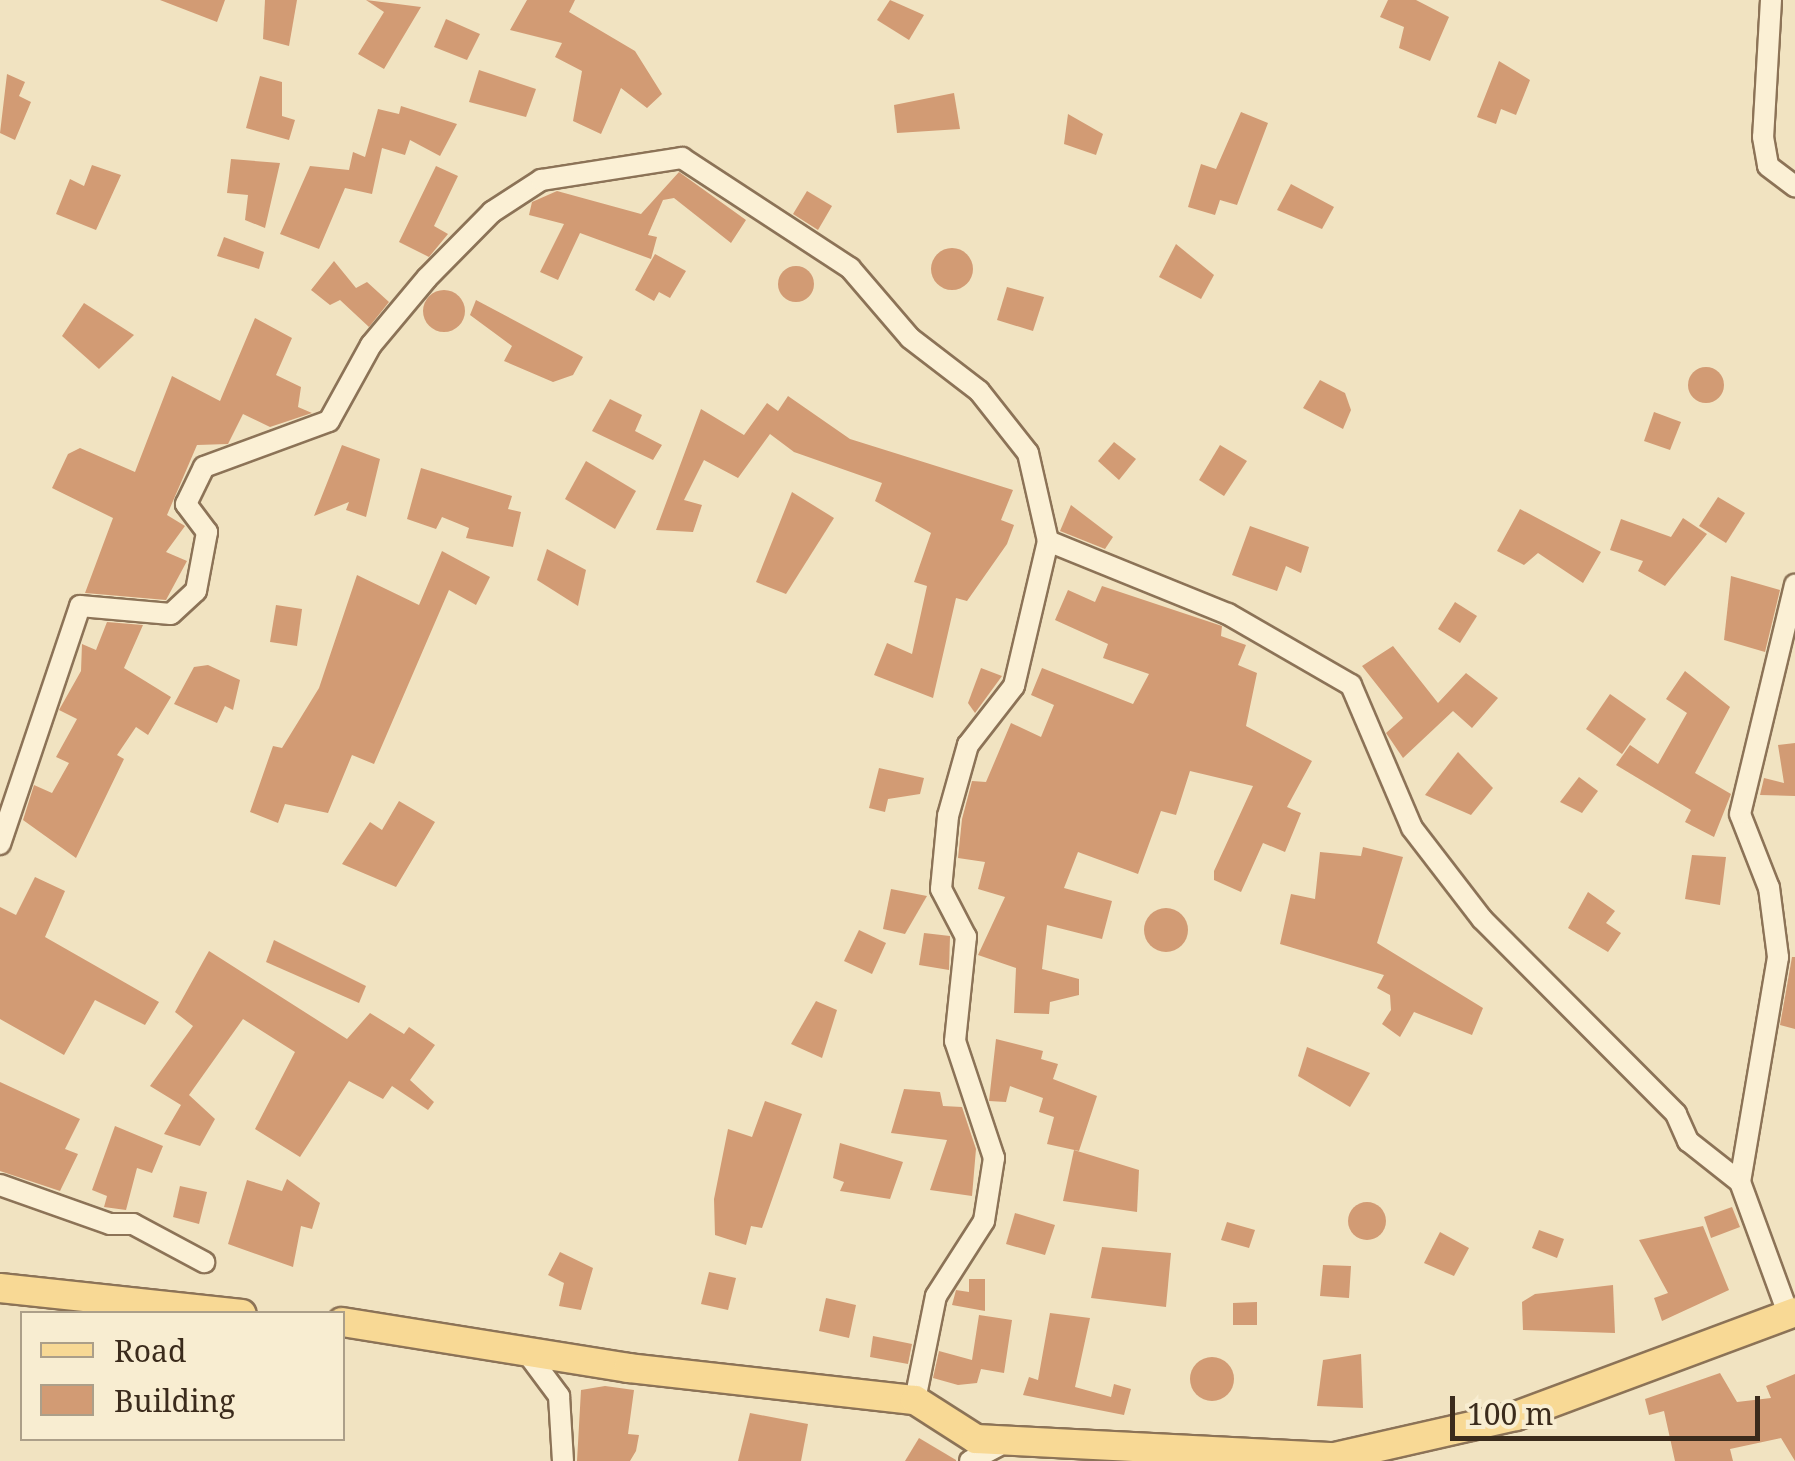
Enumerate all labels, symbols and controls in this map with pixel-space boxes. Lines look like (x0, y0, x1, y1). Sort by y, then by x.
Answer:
legend (20, 1311, 345, 1441)
text: Road (114, 1330, 186, 1371)
scale bar (1455, 1376, 1765, 1438)
text: Building (114, 1380, 235, 1421)
text: 100 m (1467, 1393, 1553, 1434)

